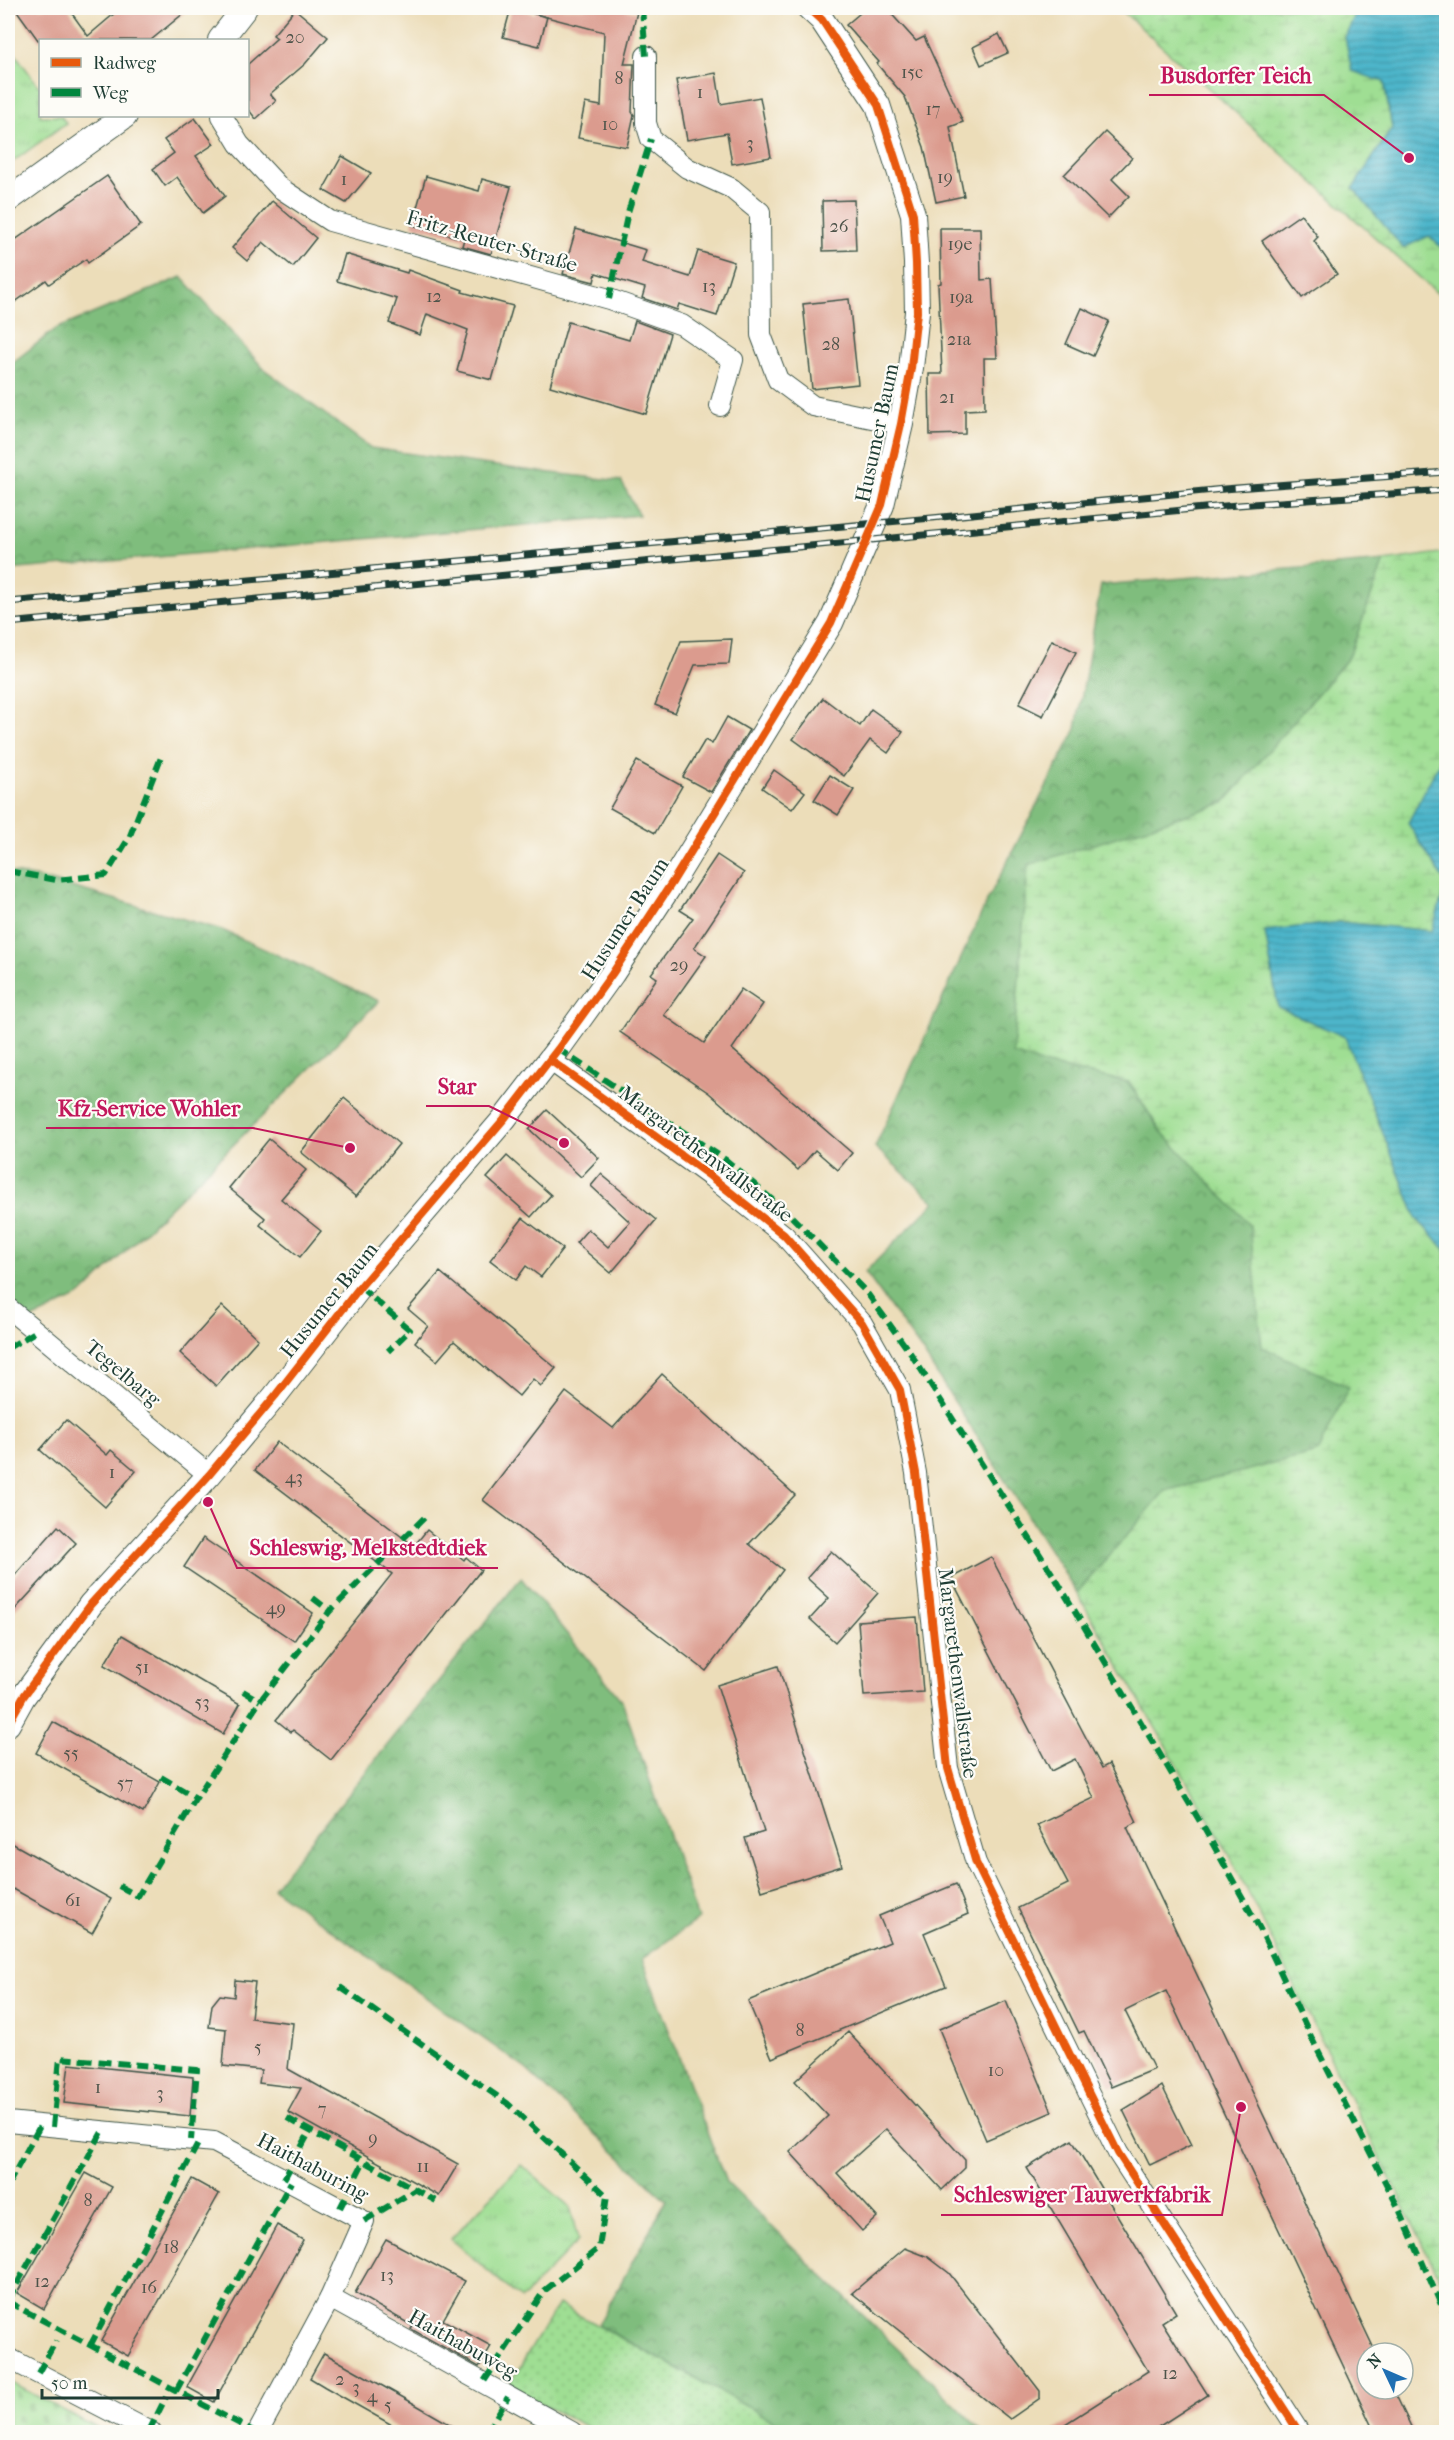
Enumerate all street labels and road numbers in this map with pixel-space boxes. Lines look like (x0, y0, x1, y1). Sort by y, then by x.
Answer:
street label: Fritz-Reuter-Straße (404, 205, 580, 277)
street label: Husumer Baum (851, 361, 904, 505)
street label: Husumer Baum (576, 853, 674, 985)
street label: Margarethenwallstraße (614, 1081, 798, 1227)
street label: Husumer Baum (275, 1237, 383, 1363)
street label: Tegelbarg (81, 1335, 166, 1412)
street label: Margarethenwallstraße (933, 1566, 983, 1780)
street label: Haithaburing (253, 2128, 373, 2207)
street label: Haithabuweg (404, 2304, 522, 2384)

